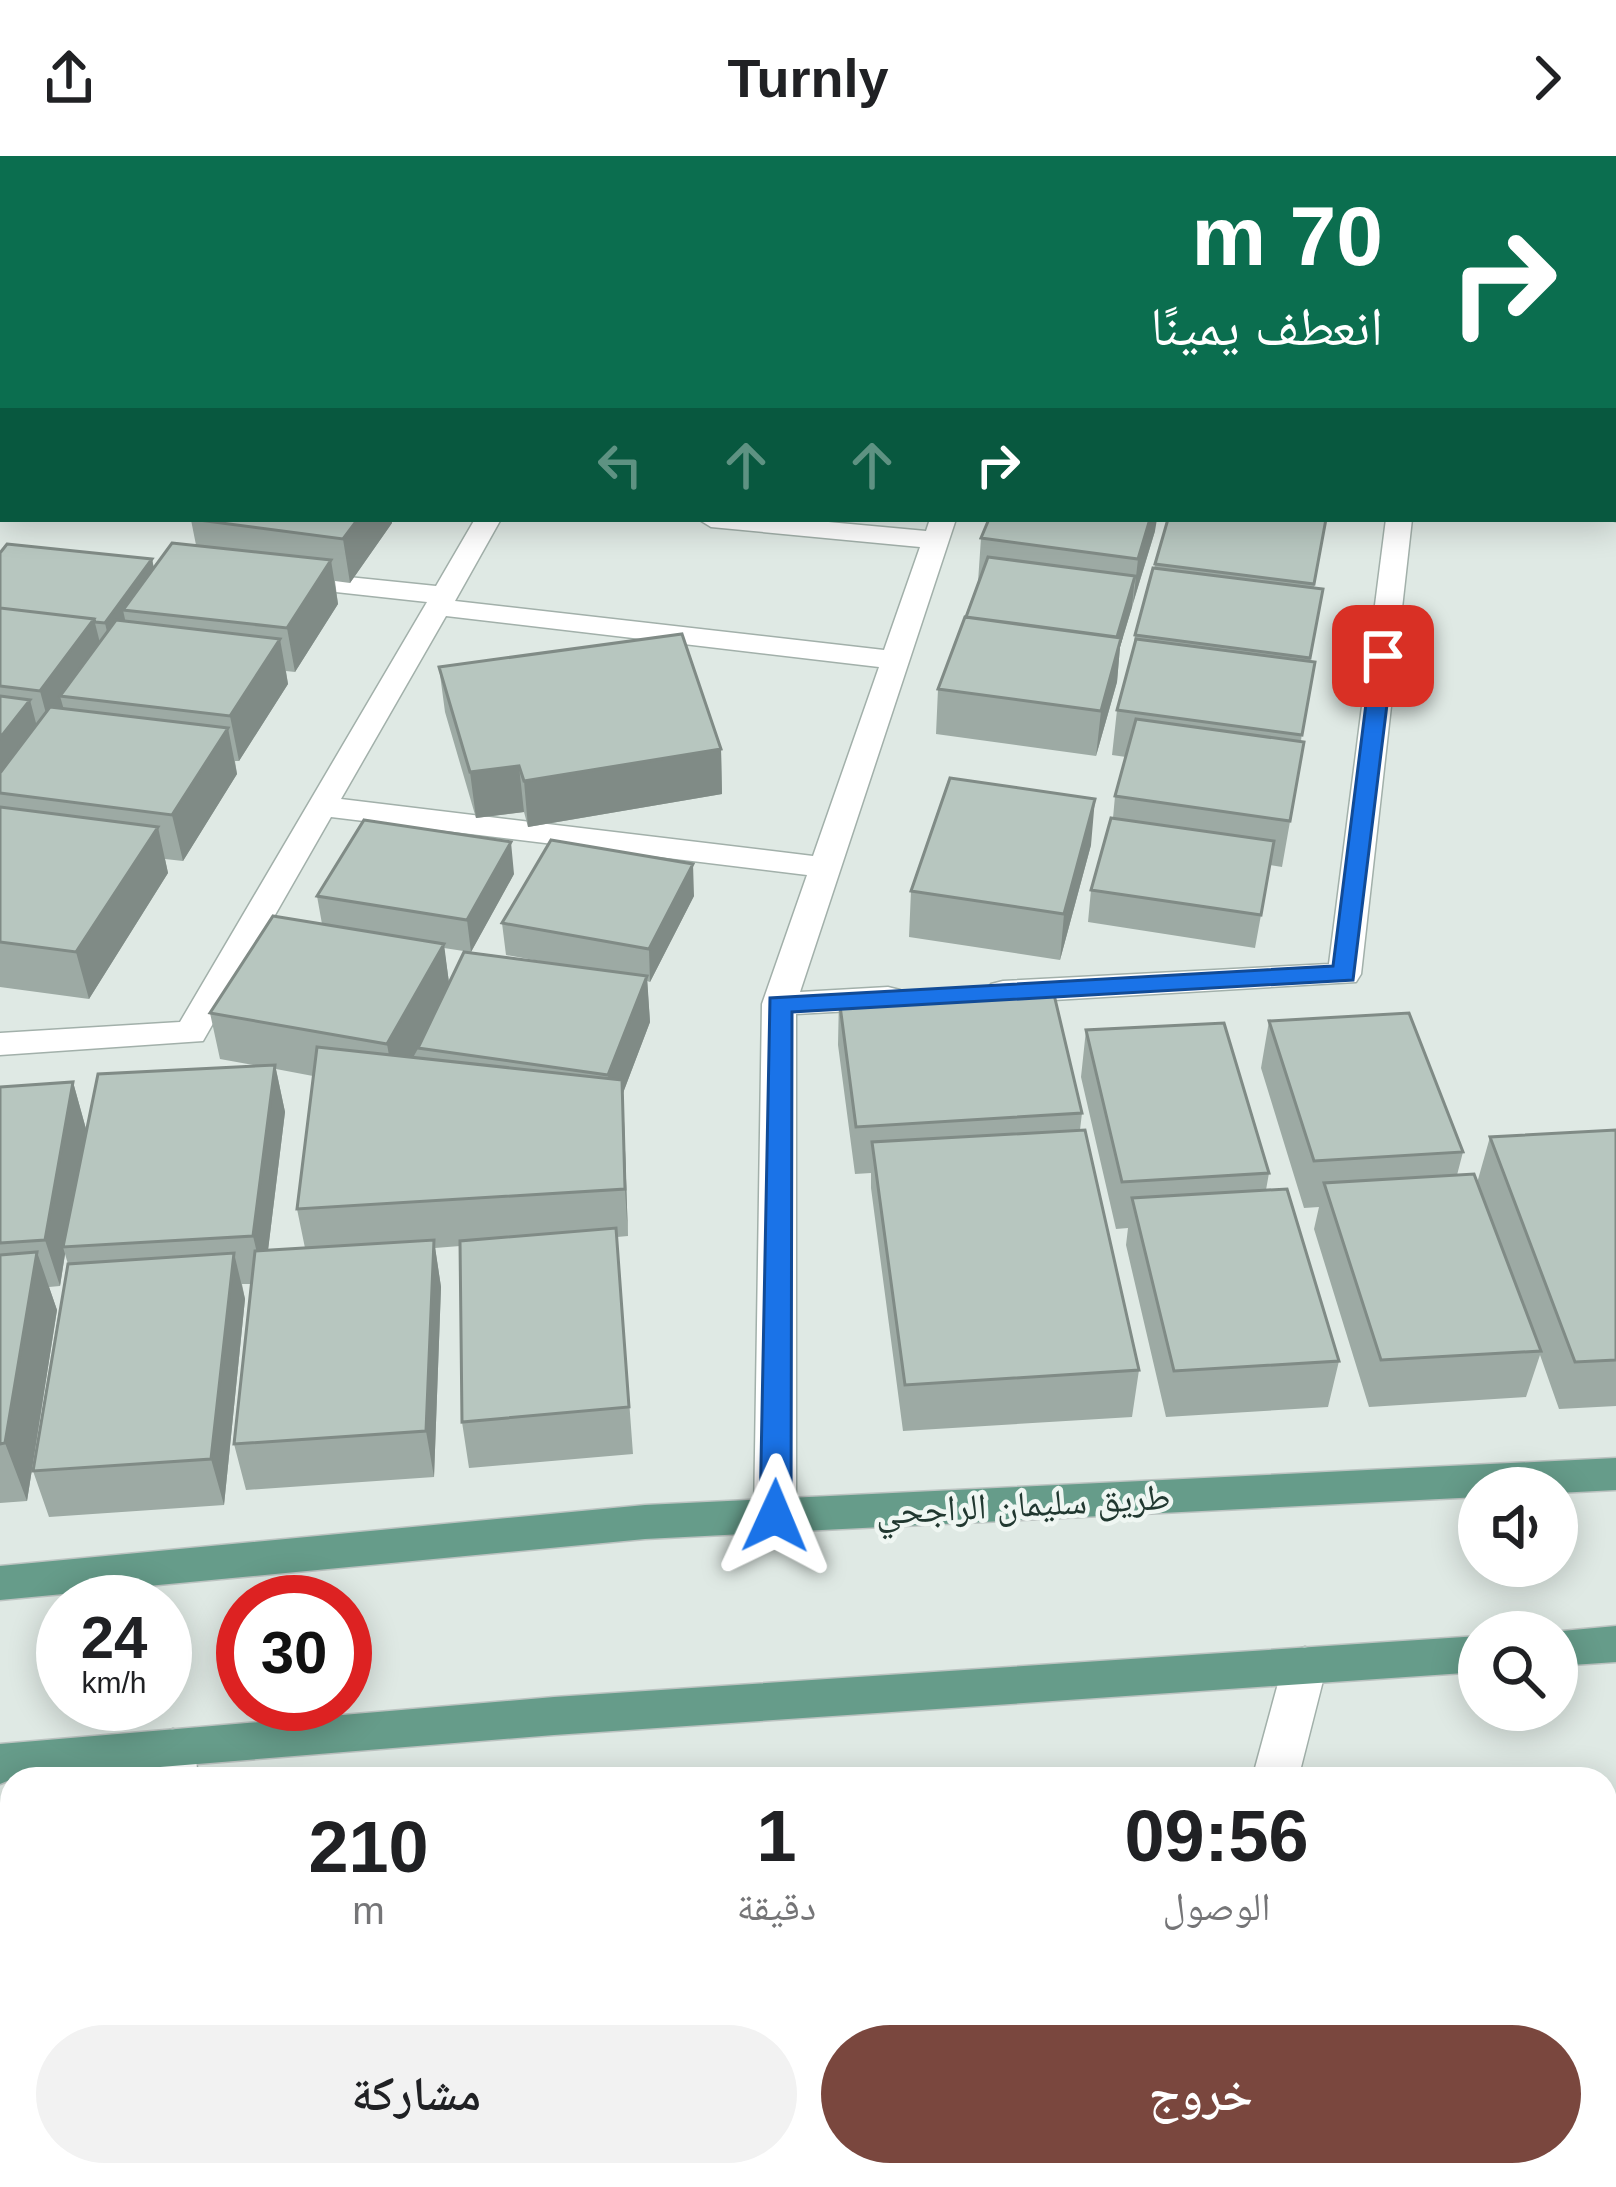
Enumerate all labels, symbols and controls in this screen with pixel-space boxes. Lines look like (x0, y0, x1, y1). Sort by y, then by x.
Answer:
icon: share (36, 45, 102, 111)
icon: forward (1514, 45, 1580, 111)
text: Turnly (728, 48, 889, 108)
text: 70 m (1192, 189, 1383, 283)
icon: right (1425, 204, 1581, 360)
text: انعطف يمينًا (1150, 296, 1383, 356)
icon: left (587, 432, 653, 498)
icon: ahead (713, 432, 779, 498)
icon: ahead (839, 432, 905, 498)
icon: right (965, 432, 1031, 498)
pin (1332, 605, 1434, 707)
icon: arrive (1350, 623, 1416, 689)
position arrow (712, 1453, 838, 1579)
map controls (1458, 1467, 1578, 1731)
button: sound (1458, 1467, 1578, 1587)
street label: طريق سليمان الراجحي (875, 1476, 1172, 1540)
speed limit sign: 30 (216, 1575, 372, 1731)
text: 24 (81, 1604, 147, 1671)
button: search (1458, 1611, 1578, 1731)
text: km/h (81, 1666, 147, 1699)
text: 1 (756, 1796, 797, 1876)
text: 09:56 (1125, 1796, 1309, 1876)
text: 210 (308, 1807, 429, 1887)
text: دقيقة (737, 1885, 816, 1928)
text: الوصول (1163, 1885, 1271, 1928)
text: m (352, 1889, 385, 1932)
button: مشاركة (36, 2025, 797, 2163)
button: خروج (821, 2025, 1581, 2163)

